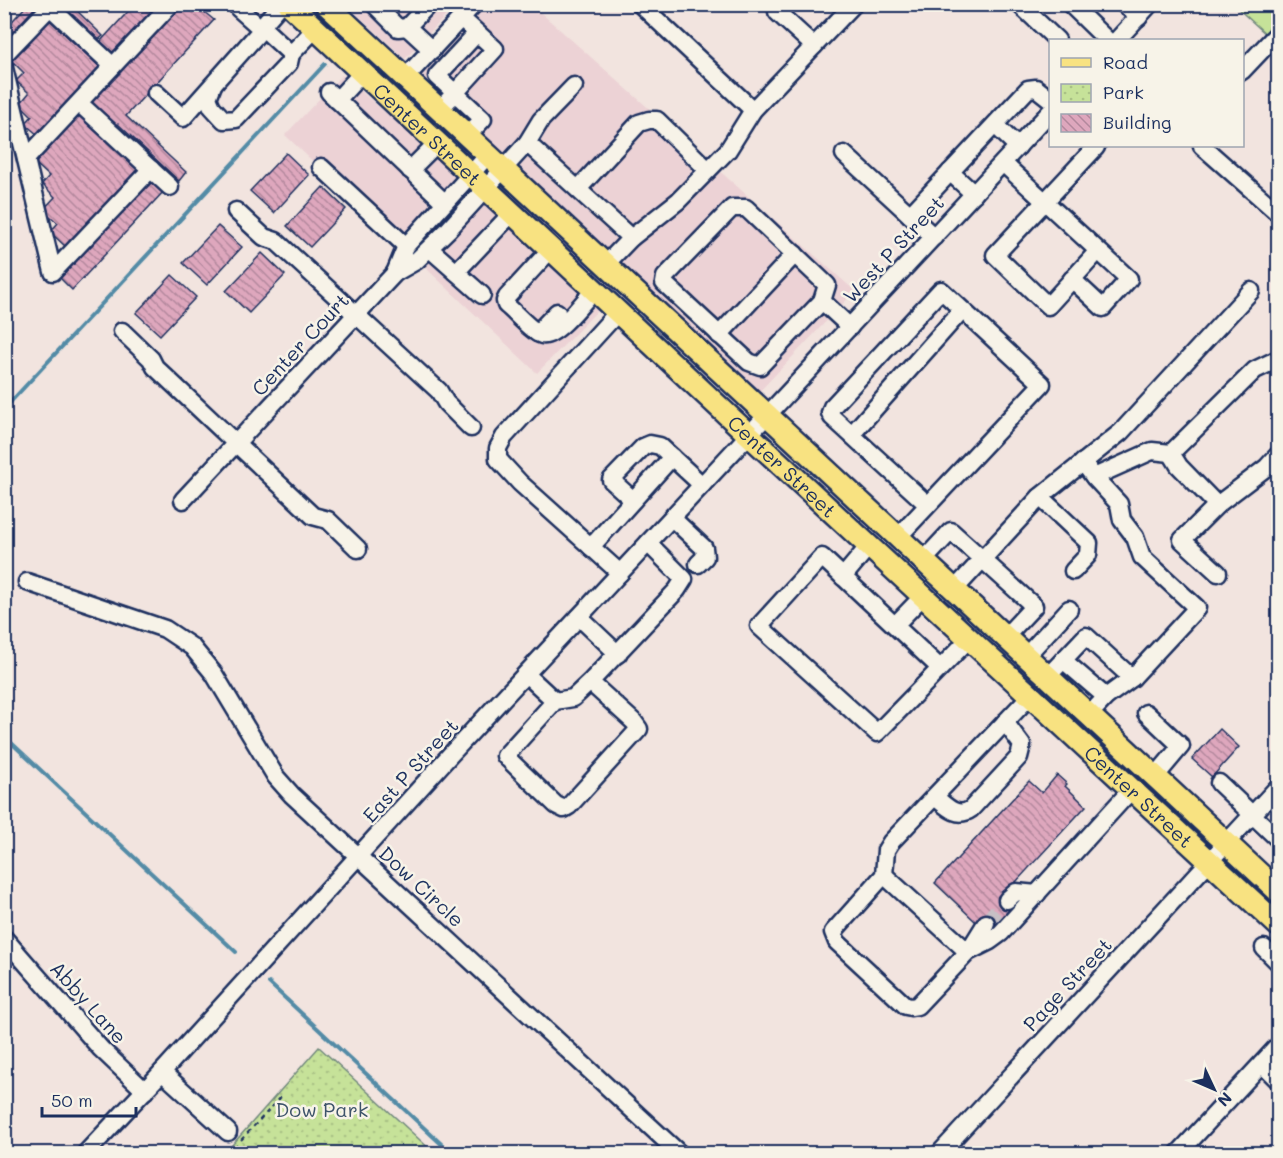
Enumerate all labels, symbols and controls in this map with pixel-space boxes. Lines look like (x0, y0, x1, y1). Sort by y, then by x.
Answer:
legend (1049, 39, 1244, 147)
text: Road (1103, 50, 1148, 74)
street label: Center Street (368, 77, 487, 191)
text: Park (1103, 80, 1144, 104)
text: Building (1103, 110, 1171, 134)
street label: West P Street (837, 190, 949, 308)
street label: Center Court (246, 287, 354, 401)
street label: Center Street (723, 409, 842, 523)
street label: East P Street (356, 713, 464, 827)
street label: Center Street (1079, 739, 1199, 853)
street label: Dow Circle (374, 840, 470, 932)
street label: Page Street (1017, 932, 1117, 1036)
street label: Abby Lane (45, 955, 133, 1049)
north arrow (1184, 1059, 1244, 1119)
scale bar (42, 1080, 136, 1118)
text: 50 m (51, 1088, 93, 1112)
text: N (1213, 1088, 1237, 1111)
park label: Dow Park (276, 1096, 368, 1122)

